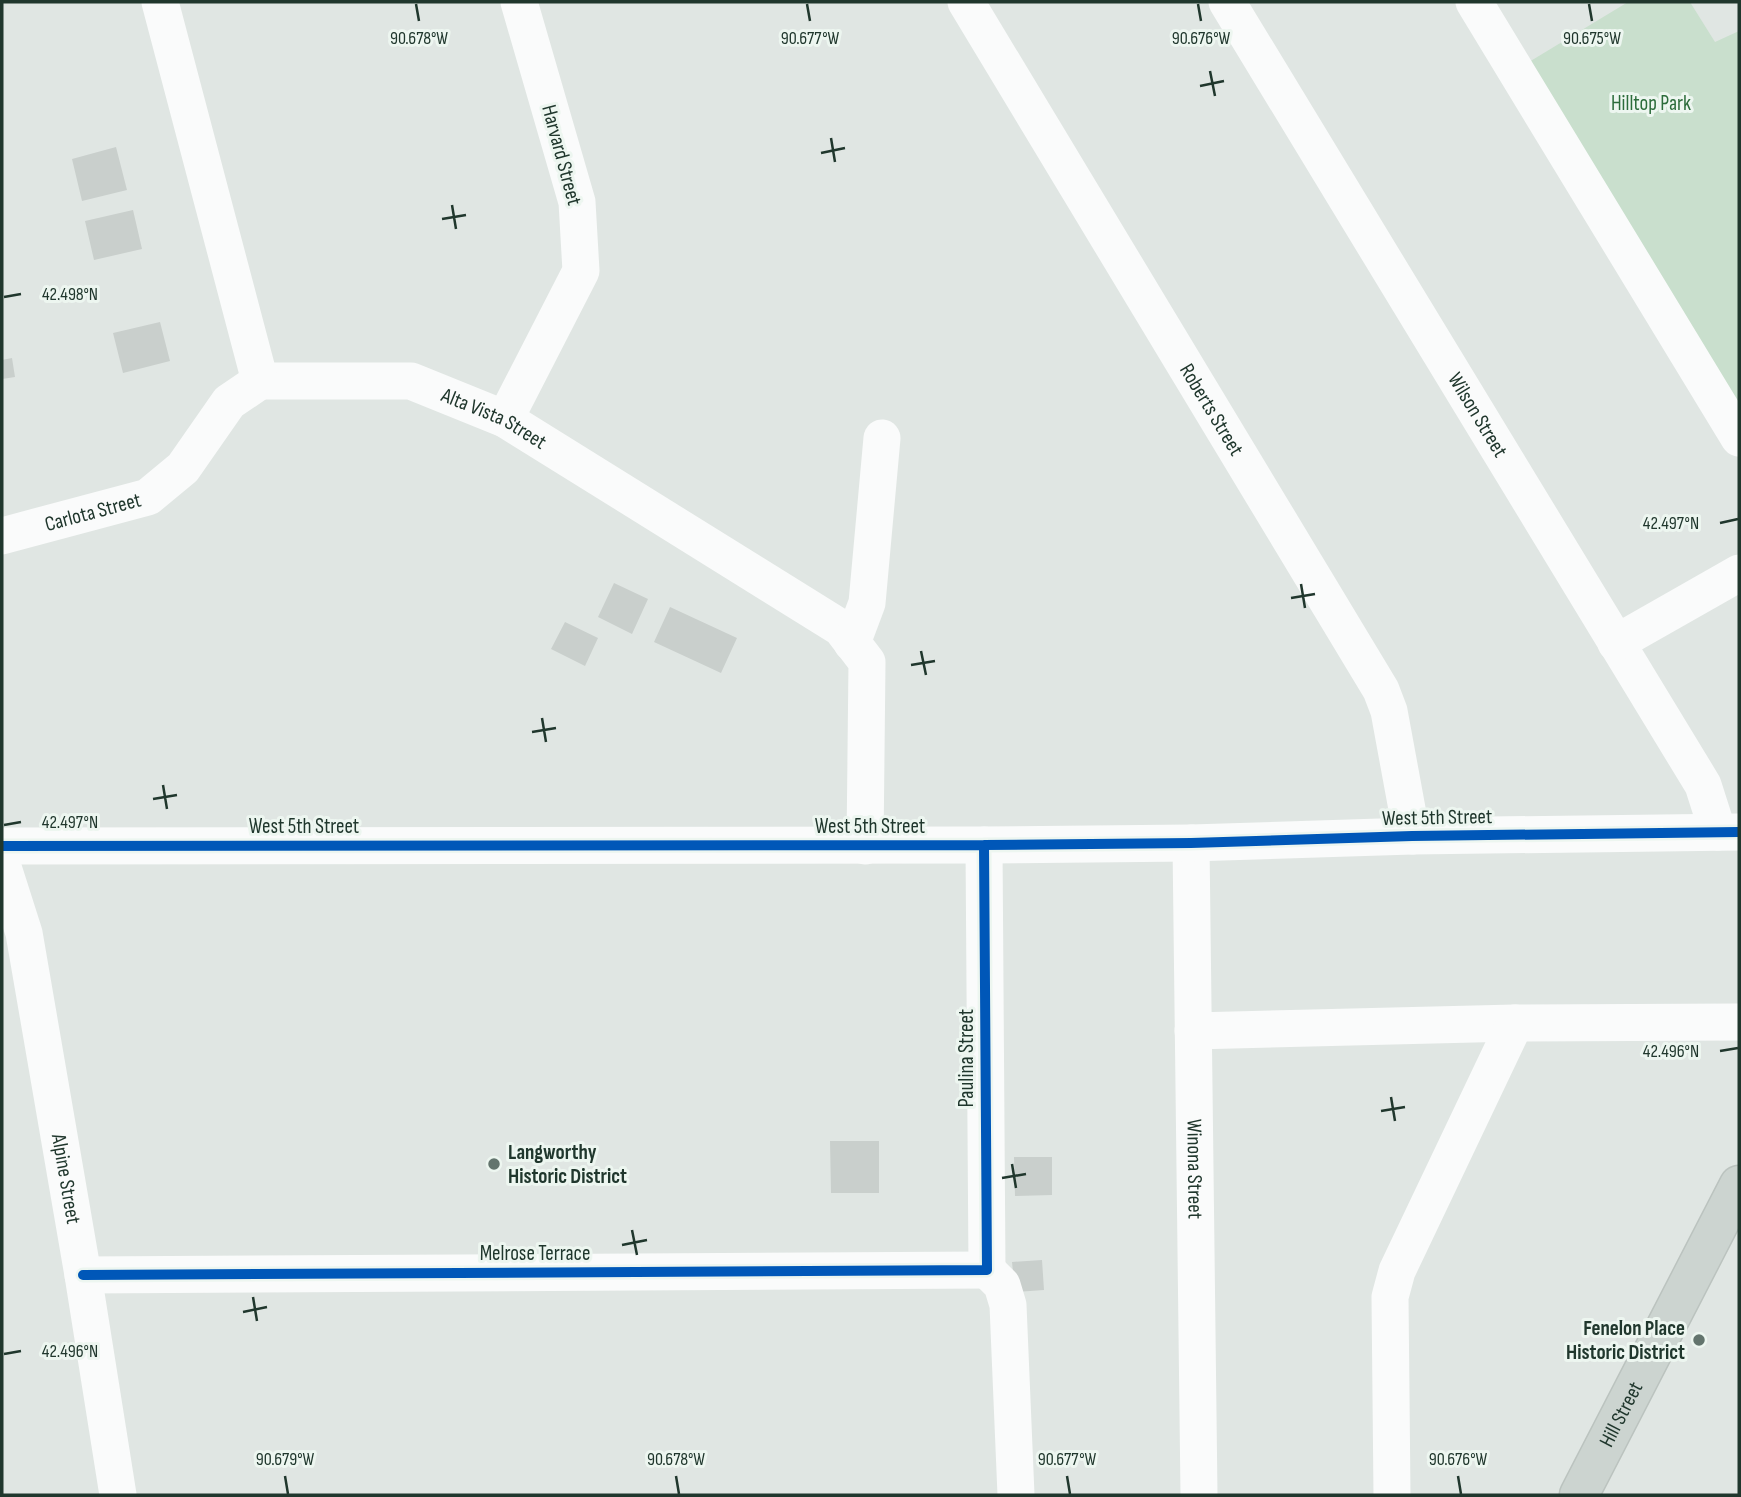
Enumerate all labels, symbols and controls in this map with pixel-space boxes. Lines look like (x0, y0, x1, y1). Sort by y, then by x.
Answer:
text: 90.678°W (390, 28, 448, 49)
text: 90.677°W (781, 28, 840, 49)
text: 90.676°W (1172, 28, 1231, 49)
text: 90.675°W (1563, 28, 1621, 49)
park label: Hilltop Park (1611, 91, 1691, 116)
street label: Harvard Street (536, 102, 587, 208)
text: 42.498°N (42, 284, 98, 305)
street label: Roberts Street (1174, 359, 1249, 460)
street label: Wilson Street (1442, 368, 1513, 462)
street label: Alta Vista Street (437, 382, 551, 455)
street label: Carlota Street (42, 487, 144, 537)
text: 42.497°N (1643, 513, 1699, 534)
street label: West 5th Street (1382, 804, 1492, 831)
text: 42.497°N (42, 812, 98, 833)
street label: West 5th Street (249, 814, 359, 839)
street label: West 5th Street (815, 814, 925, 839)
street label: Paulina Street (954, 1009, 979, 1107)
text: 42.496°N (1643, 1041, 1699, 1062)
street label: Winona Street (1181, 1119, 1208, 1219)
street label: Alpine Street (46, 1131, 86, 1226)
place label: Langworthy Historic District (508, 1140, 627, 1189)
marker: Langworthy Historic District (486, 1156, 502, 1172)
street label: Melrose Terrace (480, 1241, 590, 1266)
place label: Fenelon Place Historic District (1566, 1316, 1685, 1365)
marker: Fenelon Place Historic District (1691, 1332, 1707, 1348)
text: 42.496°N (42, 1341, 98, 1362)
street label: Hill Street (1594, 1377, 1648, 1451)
text: 90.679°W (256, 1449, 315, 1470)
text: 90.678°W (647, 1449, 705, 1470)
text: 90.677°W (1038, 1449, 1097, 1470)
text: 90.676°W (1429, 1449, 1488, 1470)

